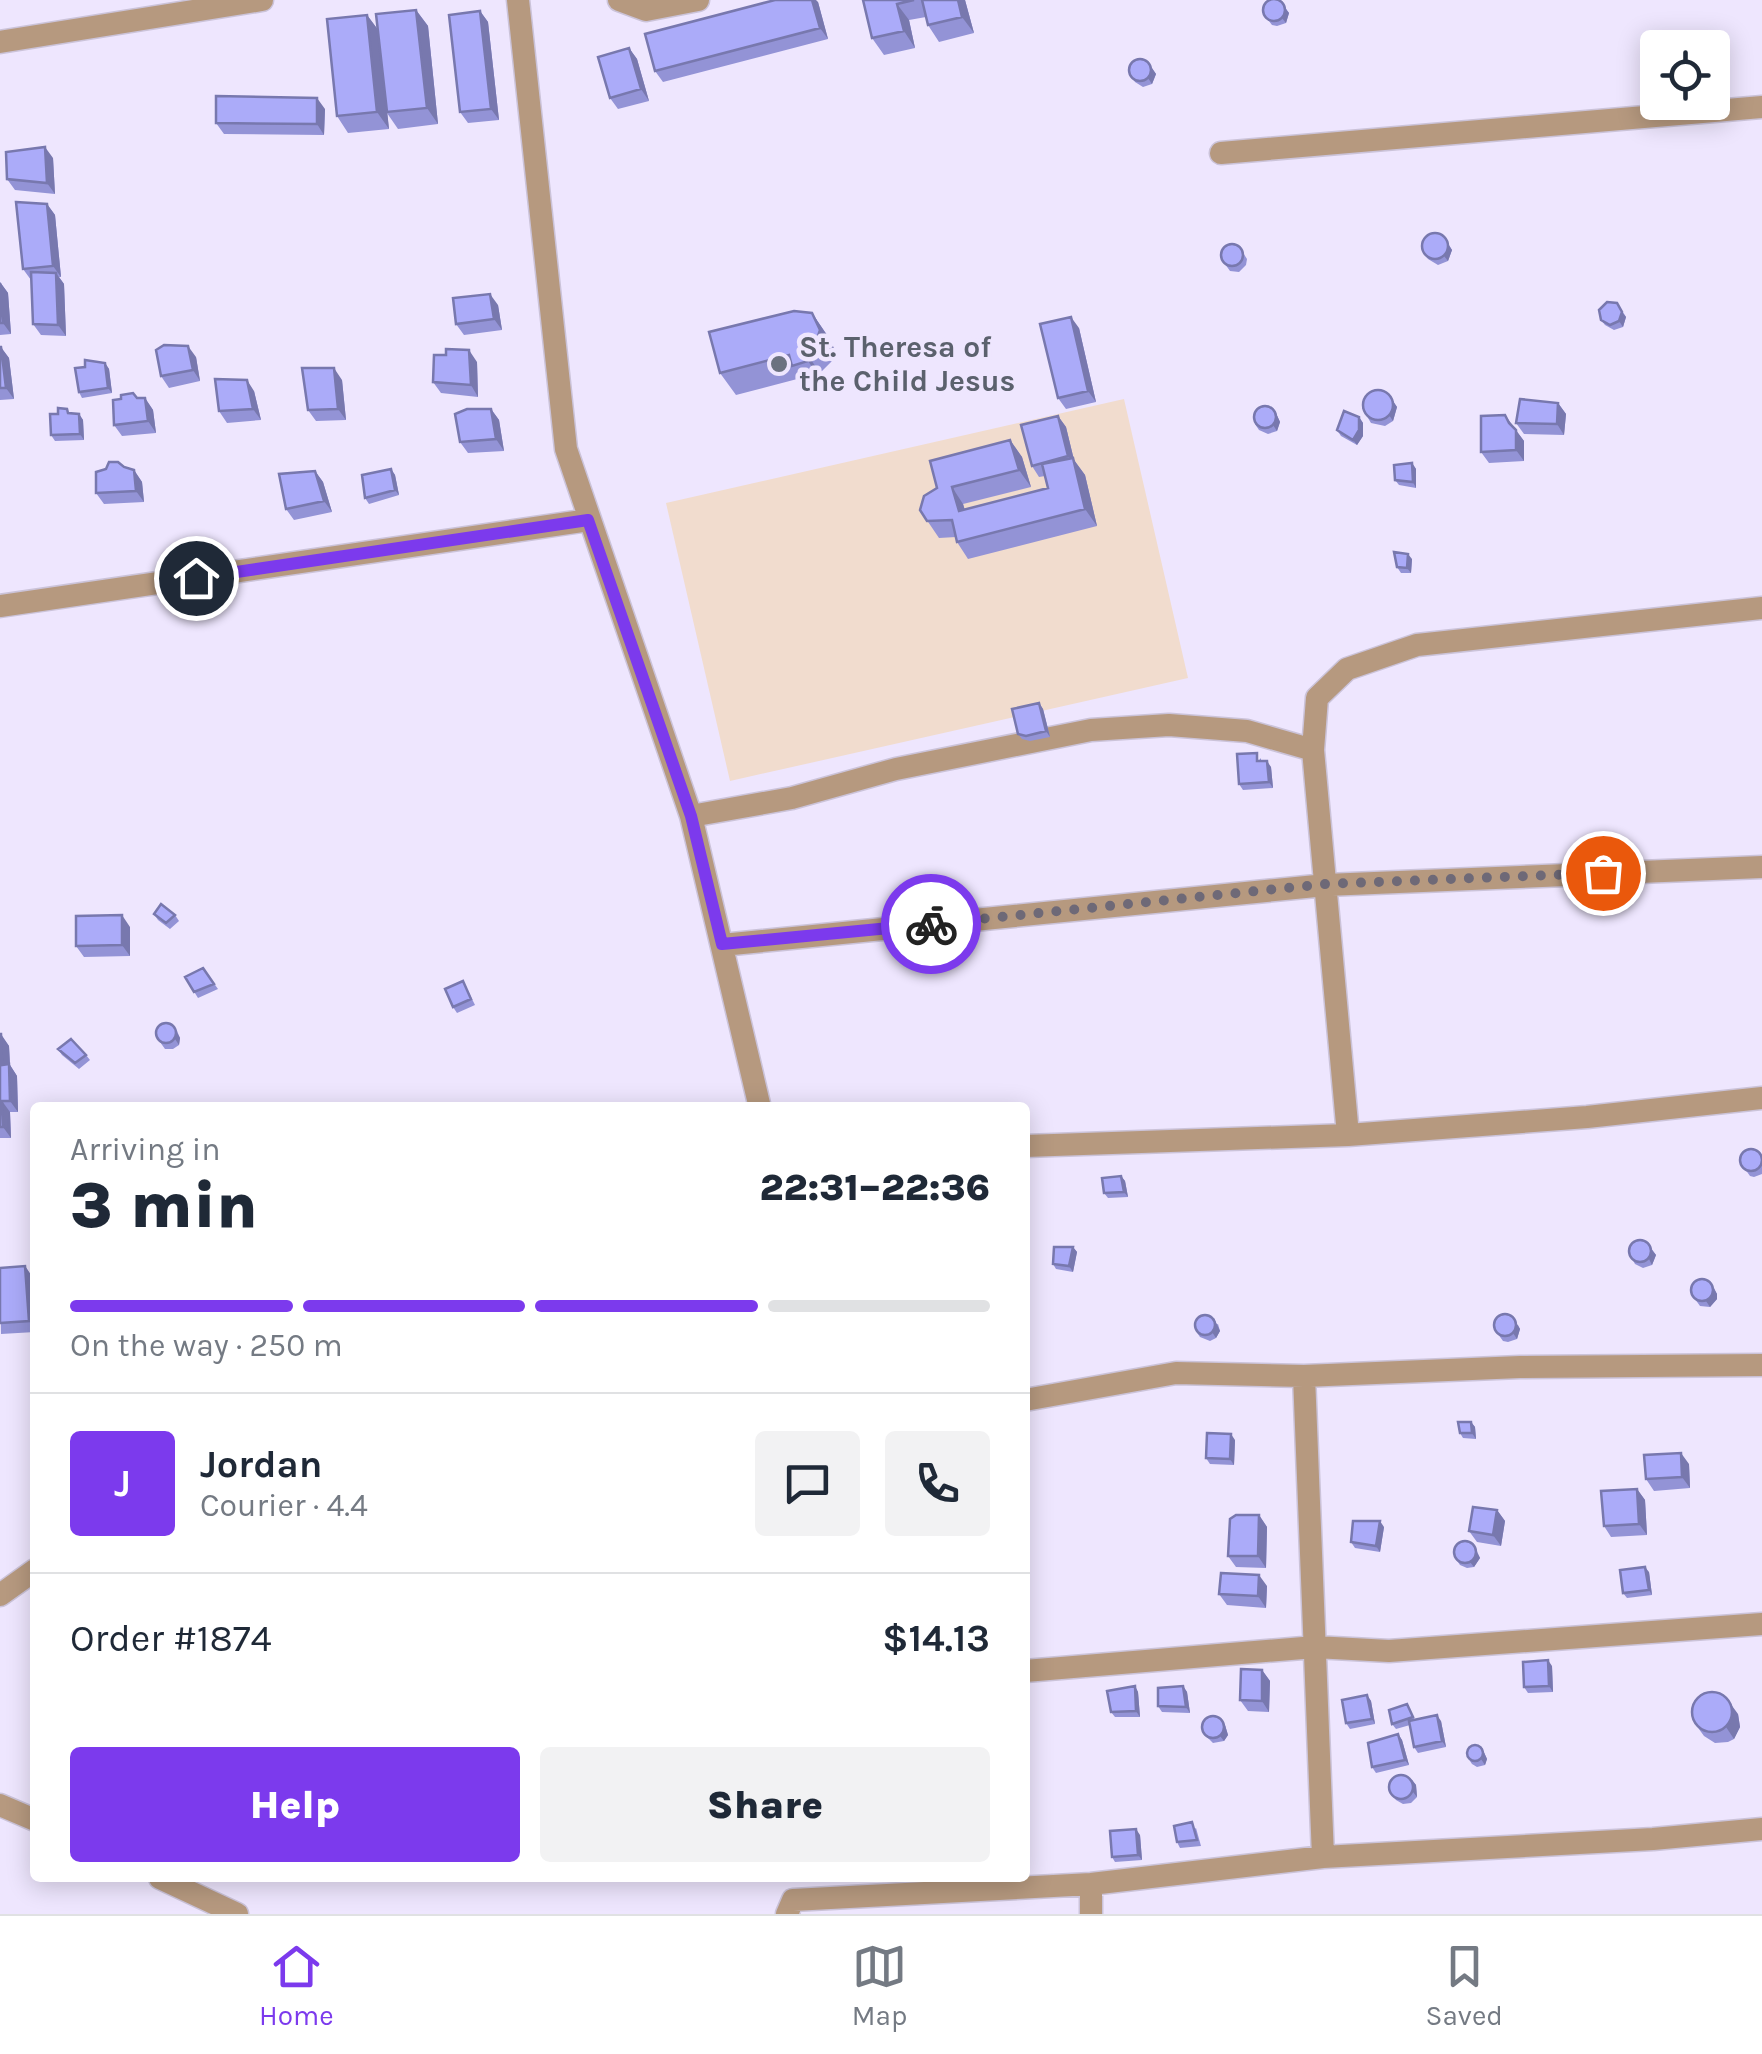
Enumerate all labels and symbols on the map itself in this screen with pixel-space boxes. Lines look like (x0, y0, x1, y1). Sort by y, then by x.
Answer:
place label: St. Theresa of the Child Jesus (799, 329, 1015, 399)
marker: St. Theresa of the Child Jesus (768, 353, 790, 375)
pin (154, 536, 239, 621)
pin (1561, 831, 1646, 916)
courier (881, 874, 981, 974)

